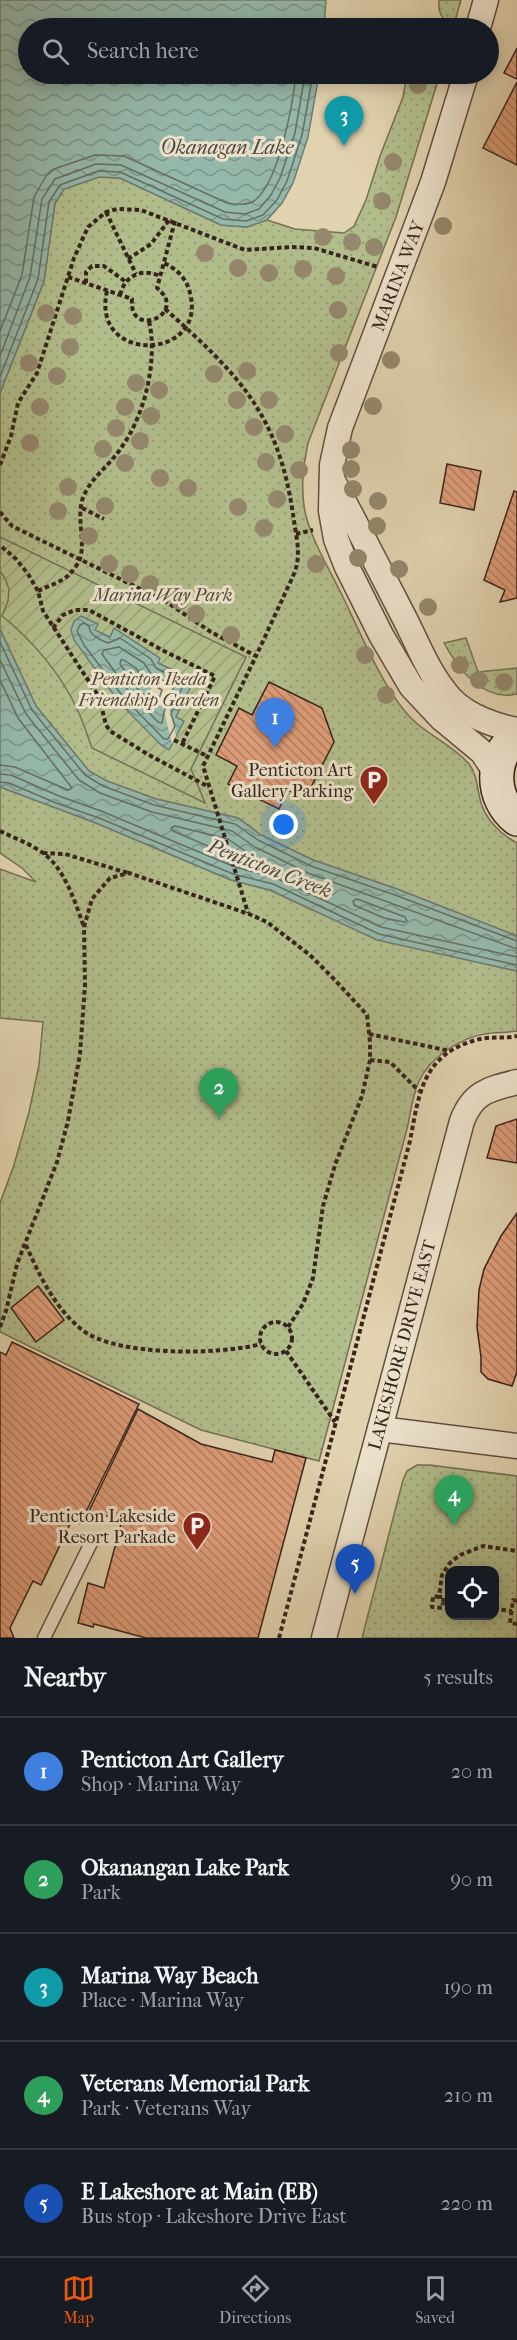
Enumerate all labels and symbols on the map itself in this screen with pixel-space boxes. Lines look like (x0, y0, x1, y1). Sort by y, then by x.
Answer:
pin: 3 (324, 96, 364, 146)
water label: Okanagan Lake (160, 136, 295, 159)
street label: MARINA WAY (368, 217, 429, 335)
park label: Marina Way Park (92, 585, 232, 606)
park label: Penticton Ikeda Friendship Garden (78, 669, 219, 711)
pin: 1 (256, 698, 294, 748)
place label: Penticton Art Gallery Parking (231, 760, 354, 802)
parking icon: Penticton Art Gallery Parking (358, 764, 390, 806)
your location (269, 810, 298, 839)
water label: Penticton Creek (204, 834, 335, 903)
pin: 2 (200, 1068, 238, 1118)
street label: LAKESHORE DRIVE EAST (364, 1237, 441, 1452)
pin: 4 (434, 1476, 474, 1525)
place label: Penticton Lakeside Resort Parkade (29, 1506, 176, 1548)
parking icon: Penticton Lakeside Resort Parkade (181, 1510, 213, 1552)
pin: 5 (336, 1544, 374, 1594)

